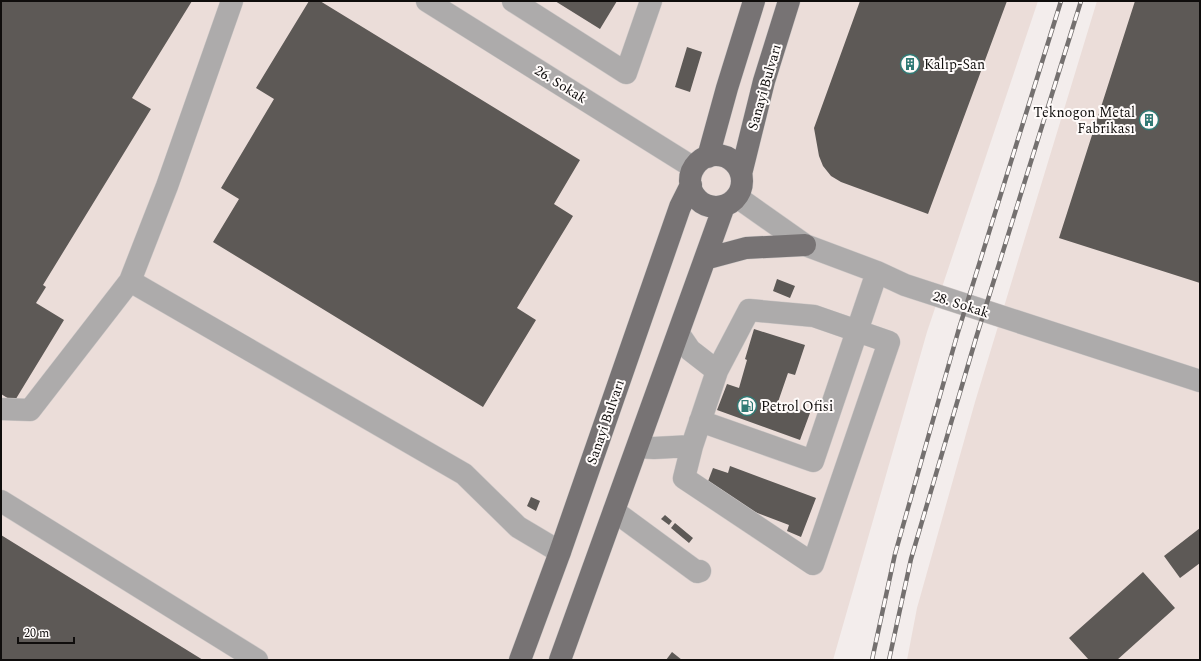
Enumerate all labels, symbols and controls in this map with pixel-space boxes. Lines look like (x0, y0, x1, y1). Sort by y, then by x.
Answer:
street label: Sanayi Bulvarı (742, 42, 787, 133)
building icon: Kalıp-San (899, 53, 921, 75)
place label: Kalıp-San (924, 54, 985, 75)
street label: 26. Sokak (530, 60, 591, 109)
place label: Teknogon Metal Fabrikası (1033, 102, 1135, 139)
building icon: Teknogon Metal Fabrikası (1138, 109, 1160, 131)
street label: 28. Sokak (930, 285, 992, 324)
street label: Sanayi Bulvarı (581, 377, 630, 468)
fuel station icon: Petrol Ofisi (736, 395, 758, 417)
place label: Petrol Ofisi (761, 396, 833, 417)
scale bar (18, 619, 74, 645)
text: 20 m (24, 624, 49, 643)

